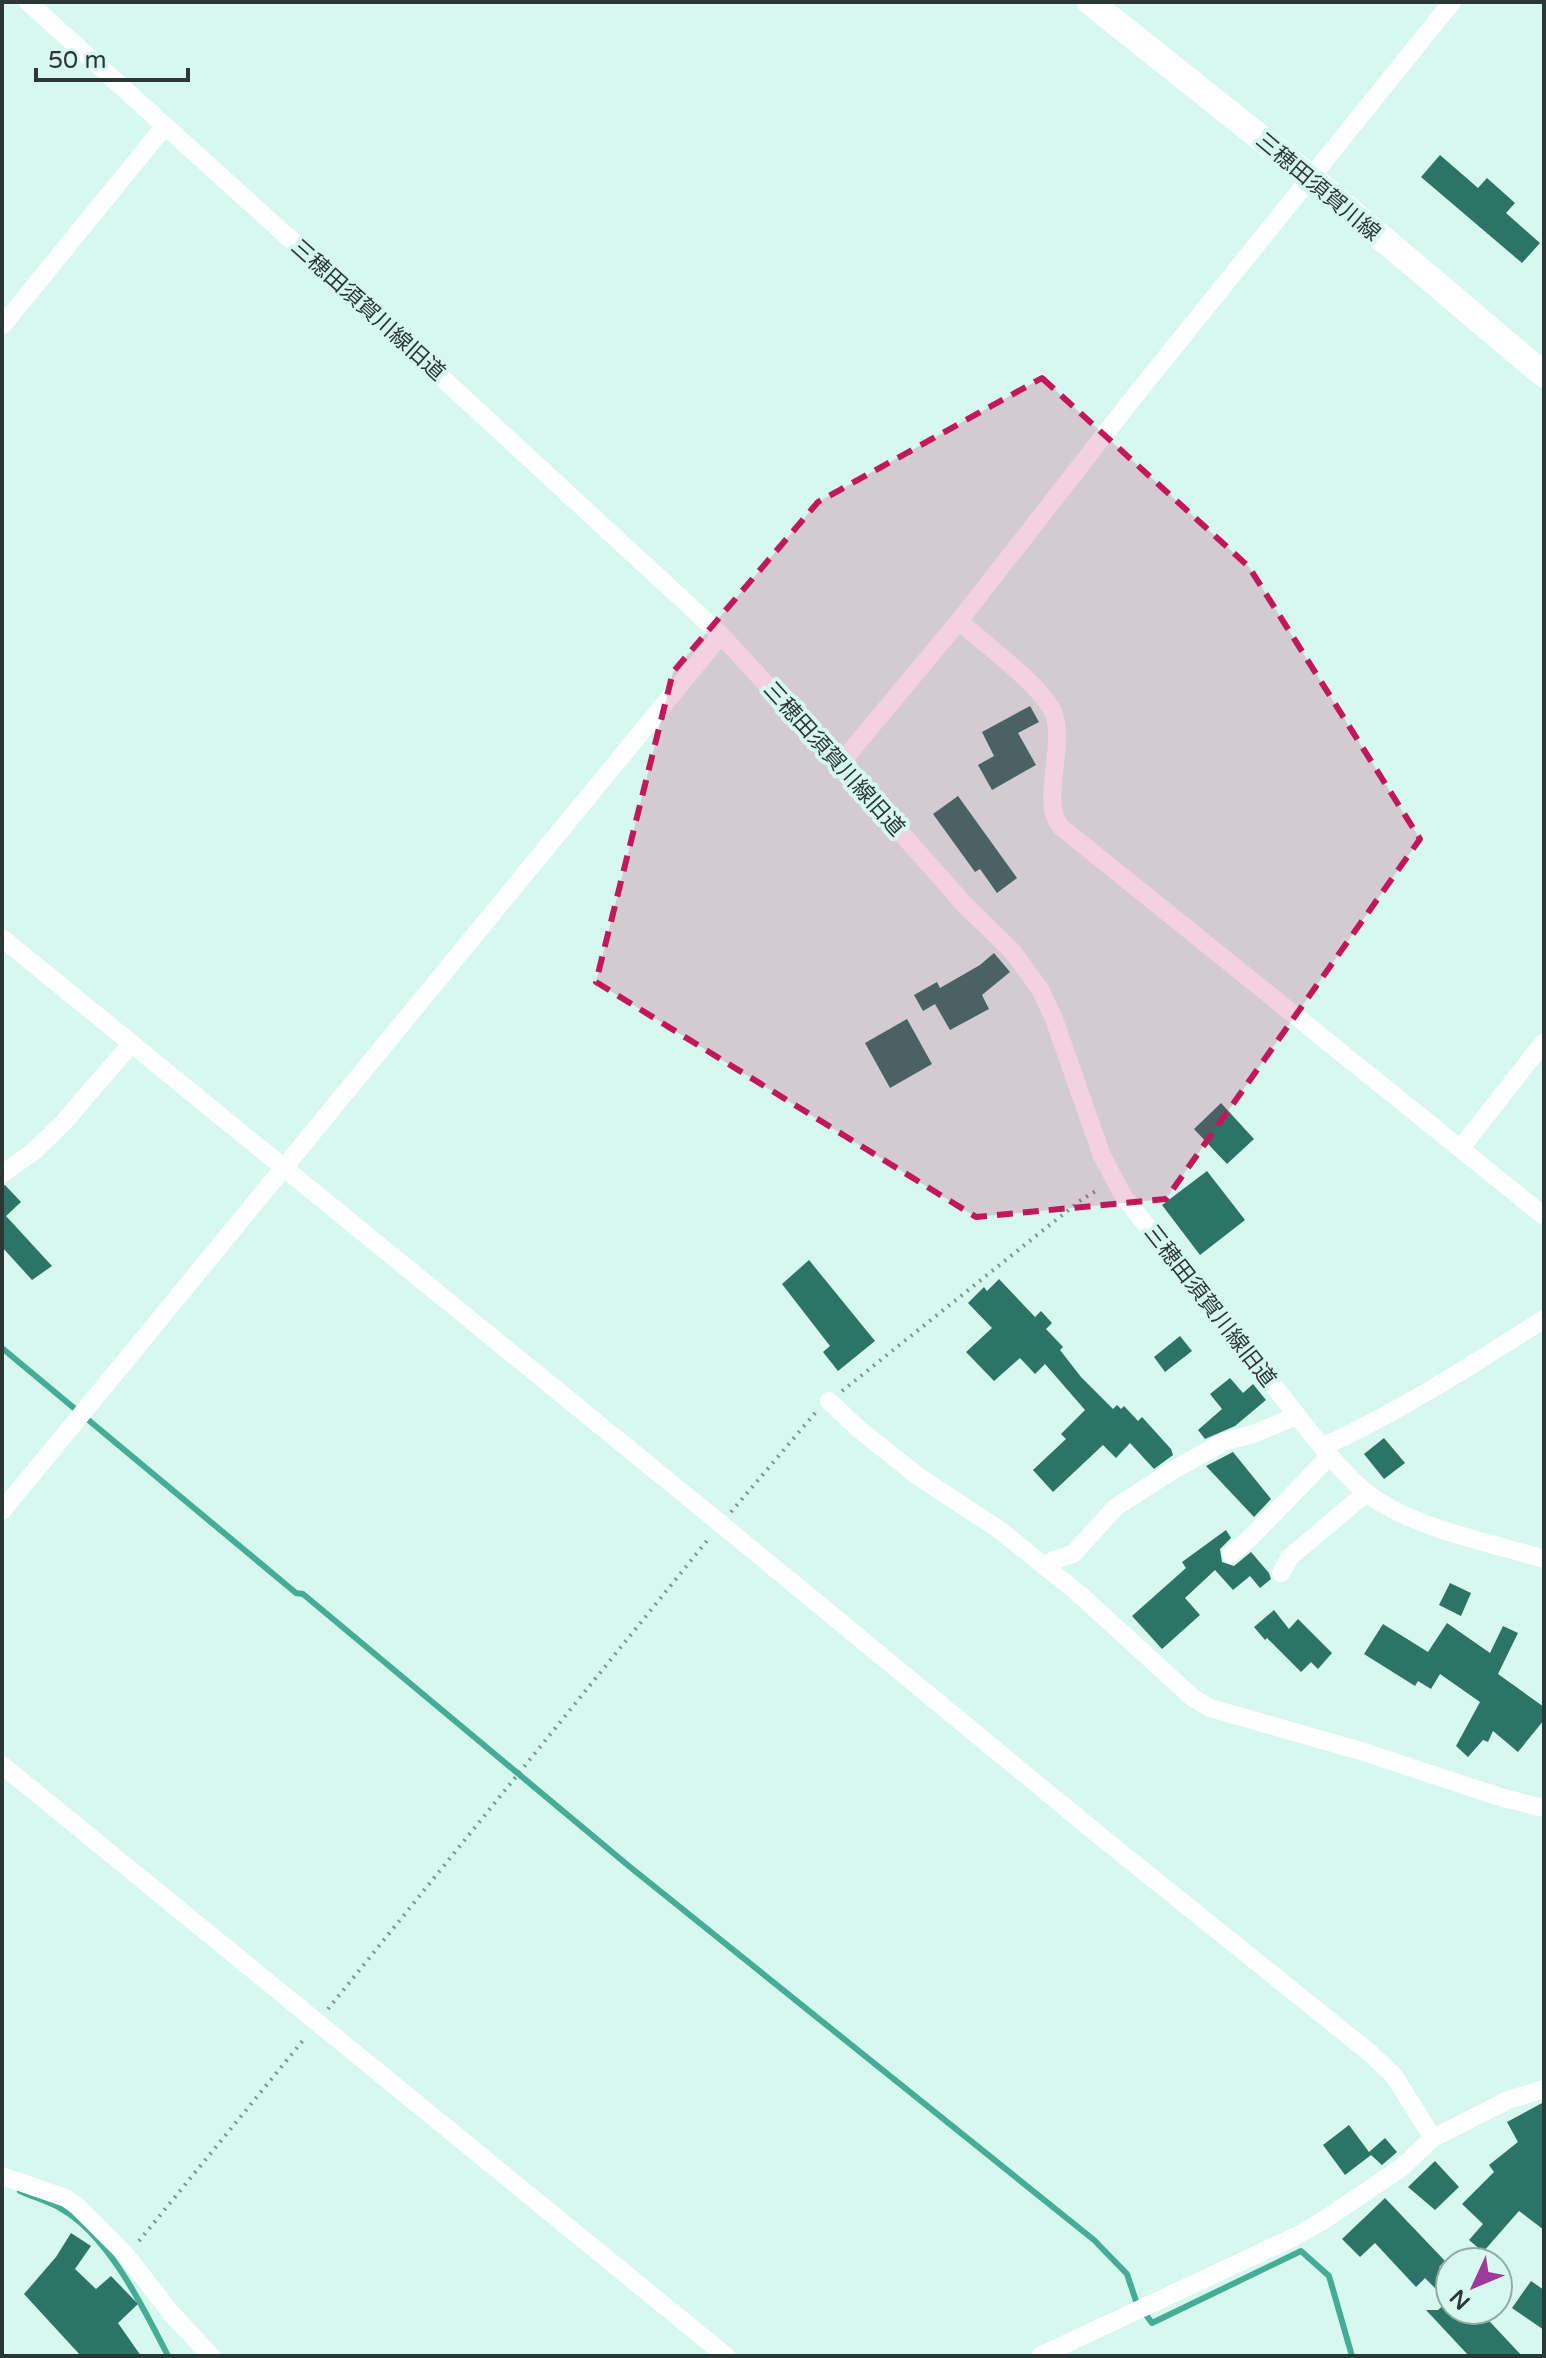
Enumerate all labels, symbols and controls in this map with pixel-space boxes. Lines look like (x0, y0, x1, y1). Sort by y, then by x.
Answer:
scale bar (36, 32, 188, 82)
text: 50 m (48, 46, 106, 75)
street label: 三穂田須賀川線 (1251, 128, 1385, 246)
street label: 三穂田須賀川線旧道 (286, 234, 450, 386)
street label: 三穂田須賀川線旧道 (758, 677, 910, 841)
street label: 三穂田須賀川線旧道 (1139, 1220, 1281, 1392)
north arrow (1434, 2246, 1514, 2326)
text: N (1445, 2284, 1476, 2315)

